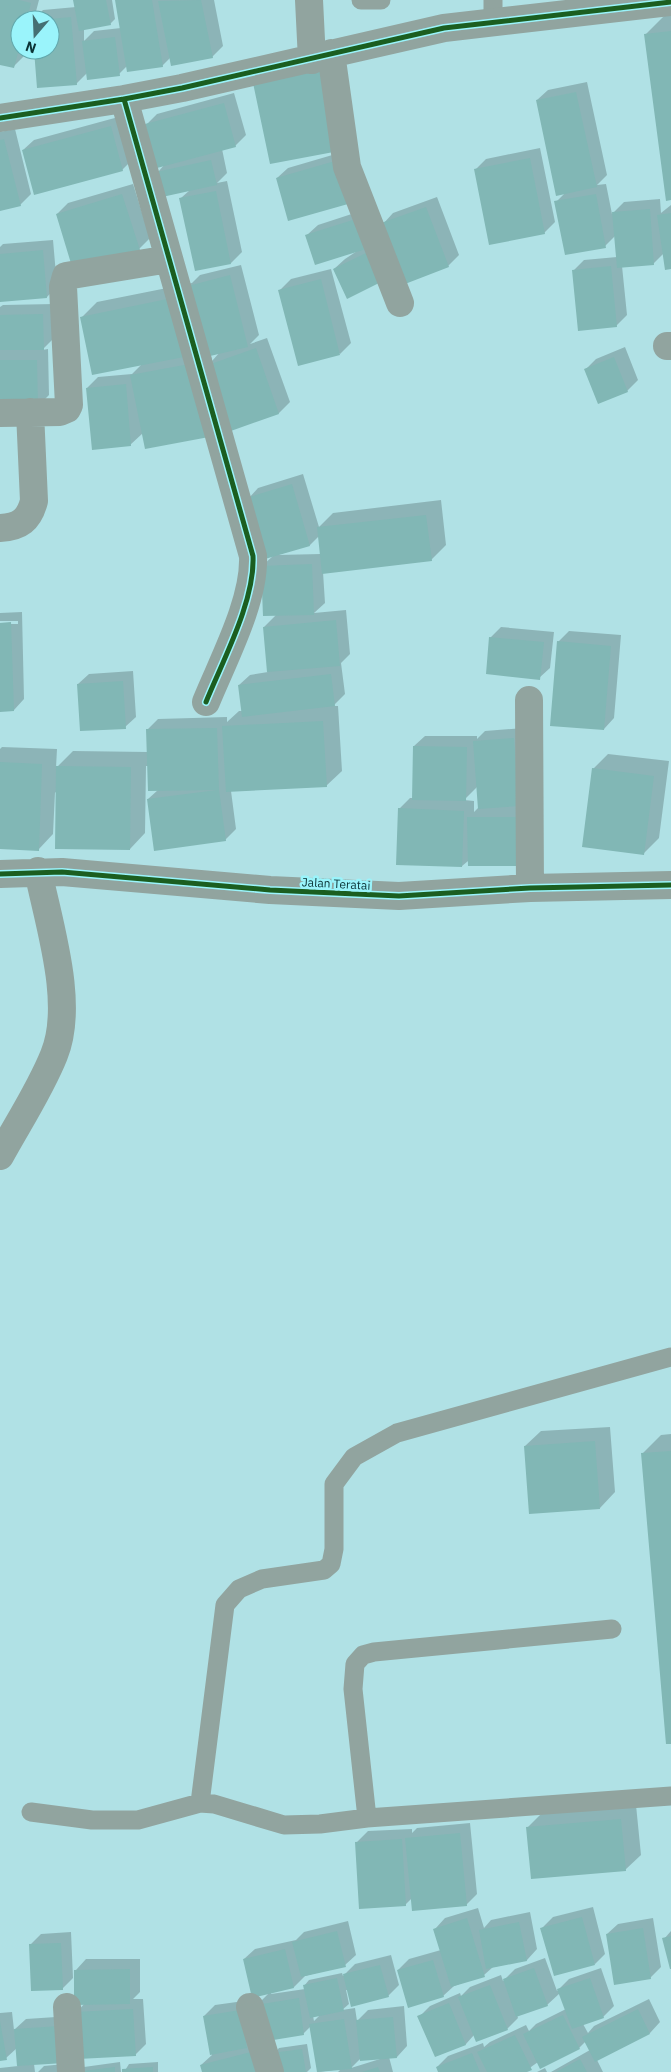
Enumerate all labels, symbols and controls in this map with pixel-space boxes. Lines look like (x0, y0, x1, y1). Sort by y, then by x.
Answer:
north arrow (10, 10, 60, 60)
text: N (23, 37, 38, 57)
street label: Jalan Teratai (301, 874, 371, 893)

